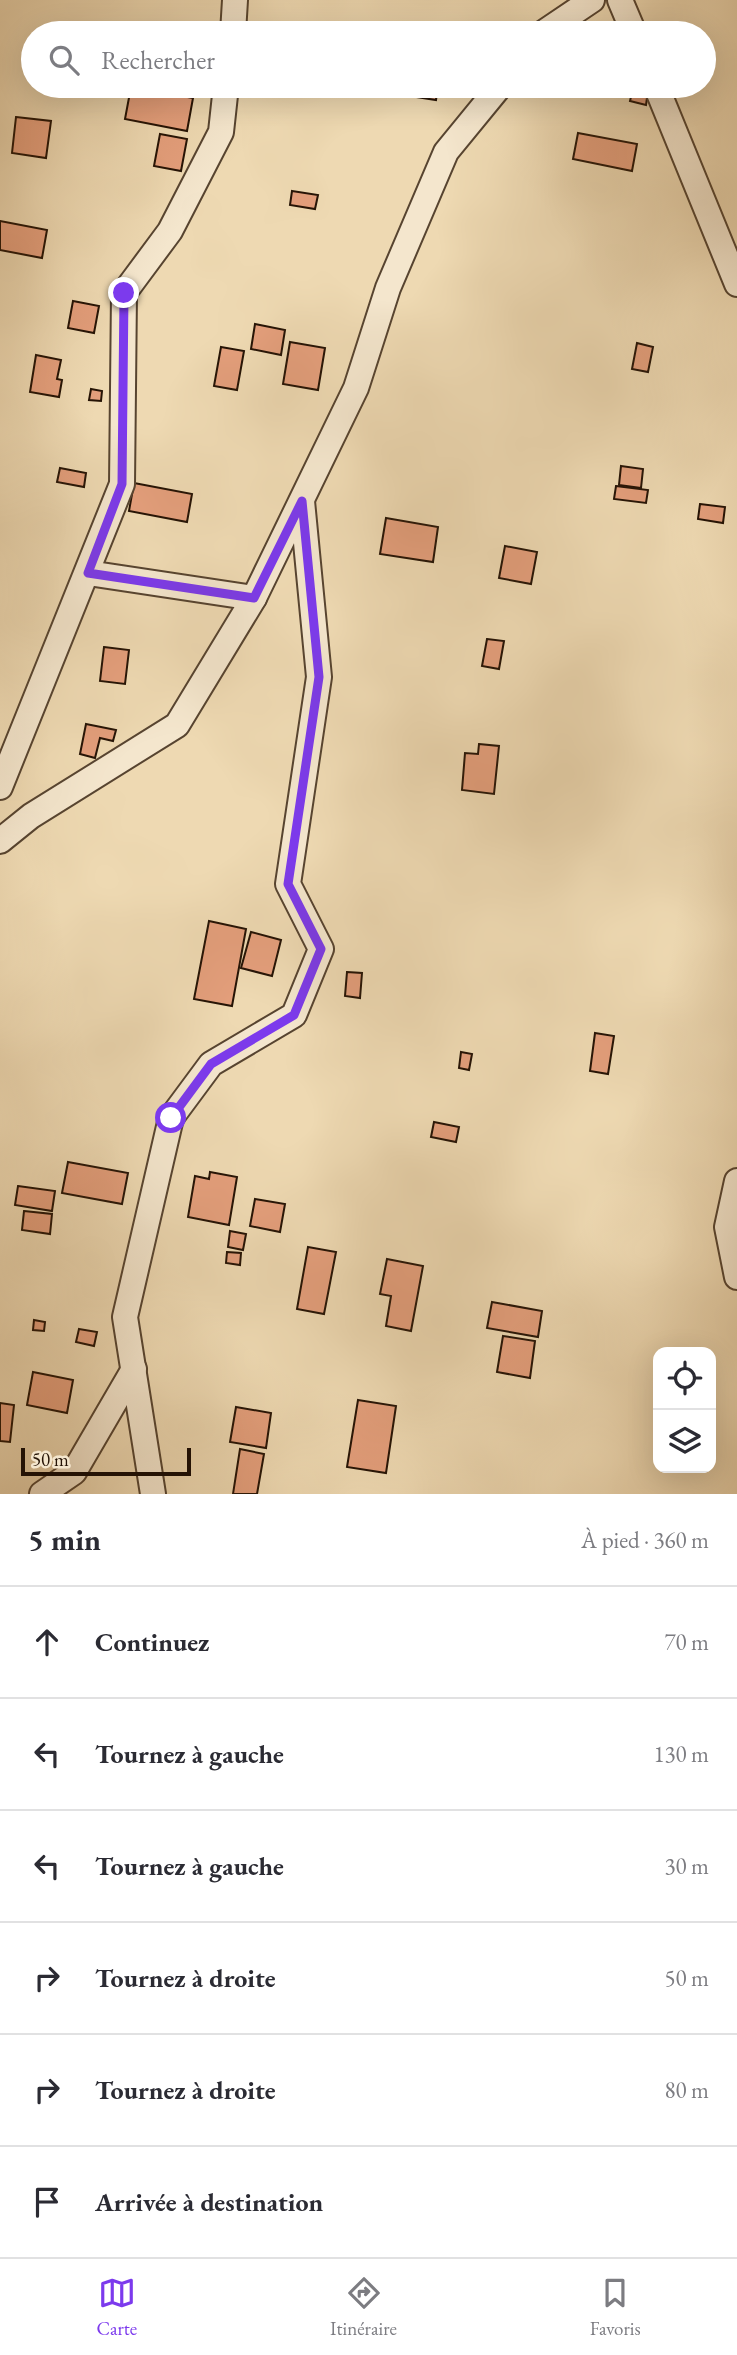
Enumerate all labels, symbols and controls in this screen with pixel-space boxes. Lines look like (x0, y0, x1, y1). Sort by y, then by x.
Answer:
search box (21, 21, 716, 98)
icon: search (45, 41, 83, 79)
text: Rechercher (101, 43, 215, 77)
route end (108, 277, 139, 308)
route start (155, 1102, 186, 1133)
map controls (653, 1347, 716, 1473)
button: locate (653, 1347, 716, 1410)
button: layers (653, 1410, 716, 1473)
scale bar (21, 1445, 191, 1477)
text: 50 m (32, 1447, 69, 1472)
text: 5 min (28, 1520, 101, 1559)
text: À pied · 360 m (581, 1525, 709, 1555)
icon: ahead (28, 1623, 66, 1661)
text: Continuez (95, 1625, 209, 1659)
text: 70 m (664, 1627, 709, 1657)
icon: left (28, 1735, 66, 1773)
text: Tournez à gauche (95, 1737, 284, 1771)
text: 130 m (653, 1739, 709, 1769)
icon: left (28, 1847, 66, 1885)
text: Tournez à gauche (95, 1849, 284, 1883)
text: 30 m (664, 1851, 709, 1881)
icon: right (28, 1959, 66, 1997)
text: Tournez à droite (95, 1961, 276, 1995)
text: 50 m (664, 1963, 709, 1993)
icon: right (28, 2071, 66, 2109)
text: Tournez à droite (95, 2073, 276, 2107)
text: 80 m (664, 2075, 709, 2105)
icon: arrive (28, 2183, 66, 2221)
text: Arrivée à destination (95, 2185, 323, 2219)
tab: Carte (96, 2274, 137, 2341)
tab: Itinéraire (330, 2274, 397, 2341)
tab: Favoris (590, 2274, 641, 2341)

